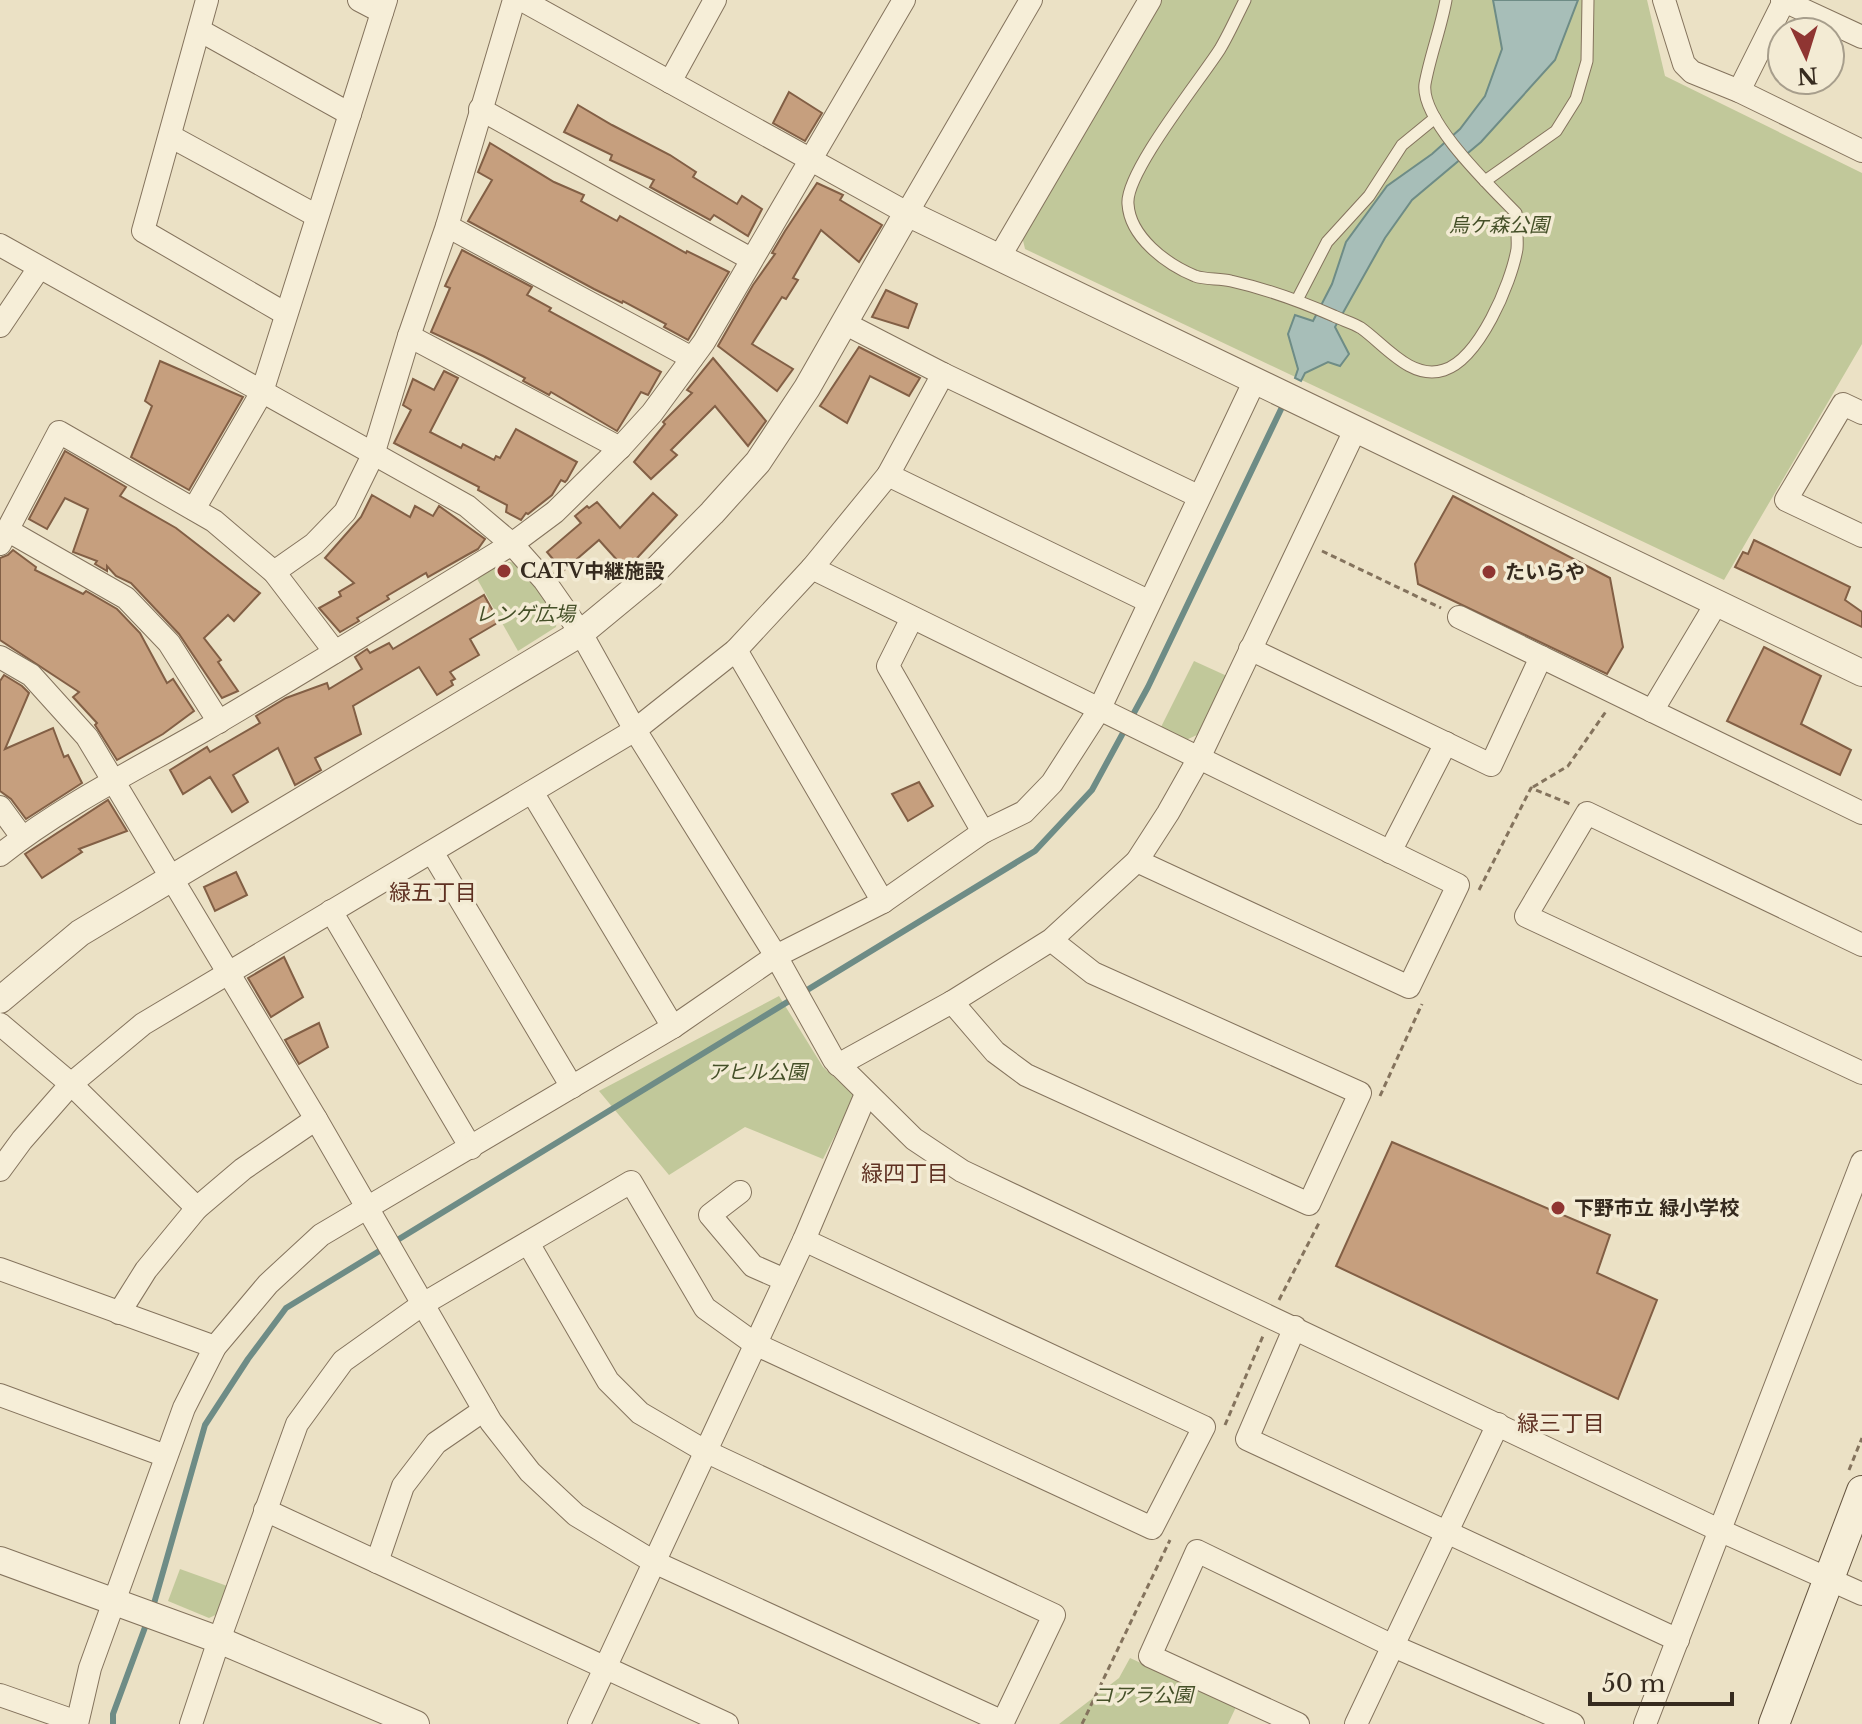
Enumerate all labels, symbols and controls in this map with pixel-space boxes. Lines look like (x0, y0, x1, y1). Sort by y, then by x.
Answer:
north arrow (1766, 16, 1846, 96)
text: N (1796, 61, 1819, 90)
park label: 烏ケ森公園 (1449, 213, 1552, 237)
place label: CATV中継施設 (520, 559, 664, 583)
place label: たいらや (1505, 560, 1585, 584)
marker: CATV中継施設 (495, 562, 513, 580)
marker: たいらや (1480, 563, 1498, 581)
park label: レンゲ広場 (475, 602, 577, 626)
district label: 緑五丁目 (389, 879, 477, 906)
park label: アヒル公園 (707, 1060, 810, 1084)
district label: 緑四丁目 (861, 1160, 949, 1187)
place label: 下野市立 緑小学校 (1574, 1196, 1739, 1220)
marker: 下野市立 緑小学校 (1549, 1199, 1567, 1217)
district label: 緑三丁目 (1517, 1410, 1605, 1437)
scale bar (1590, 1656, 1732, 1706)
text: 50 m (1602, 1669, 1666, 1698)
park label: コアラ公園 (1093, 1683, 1196, 1707)

